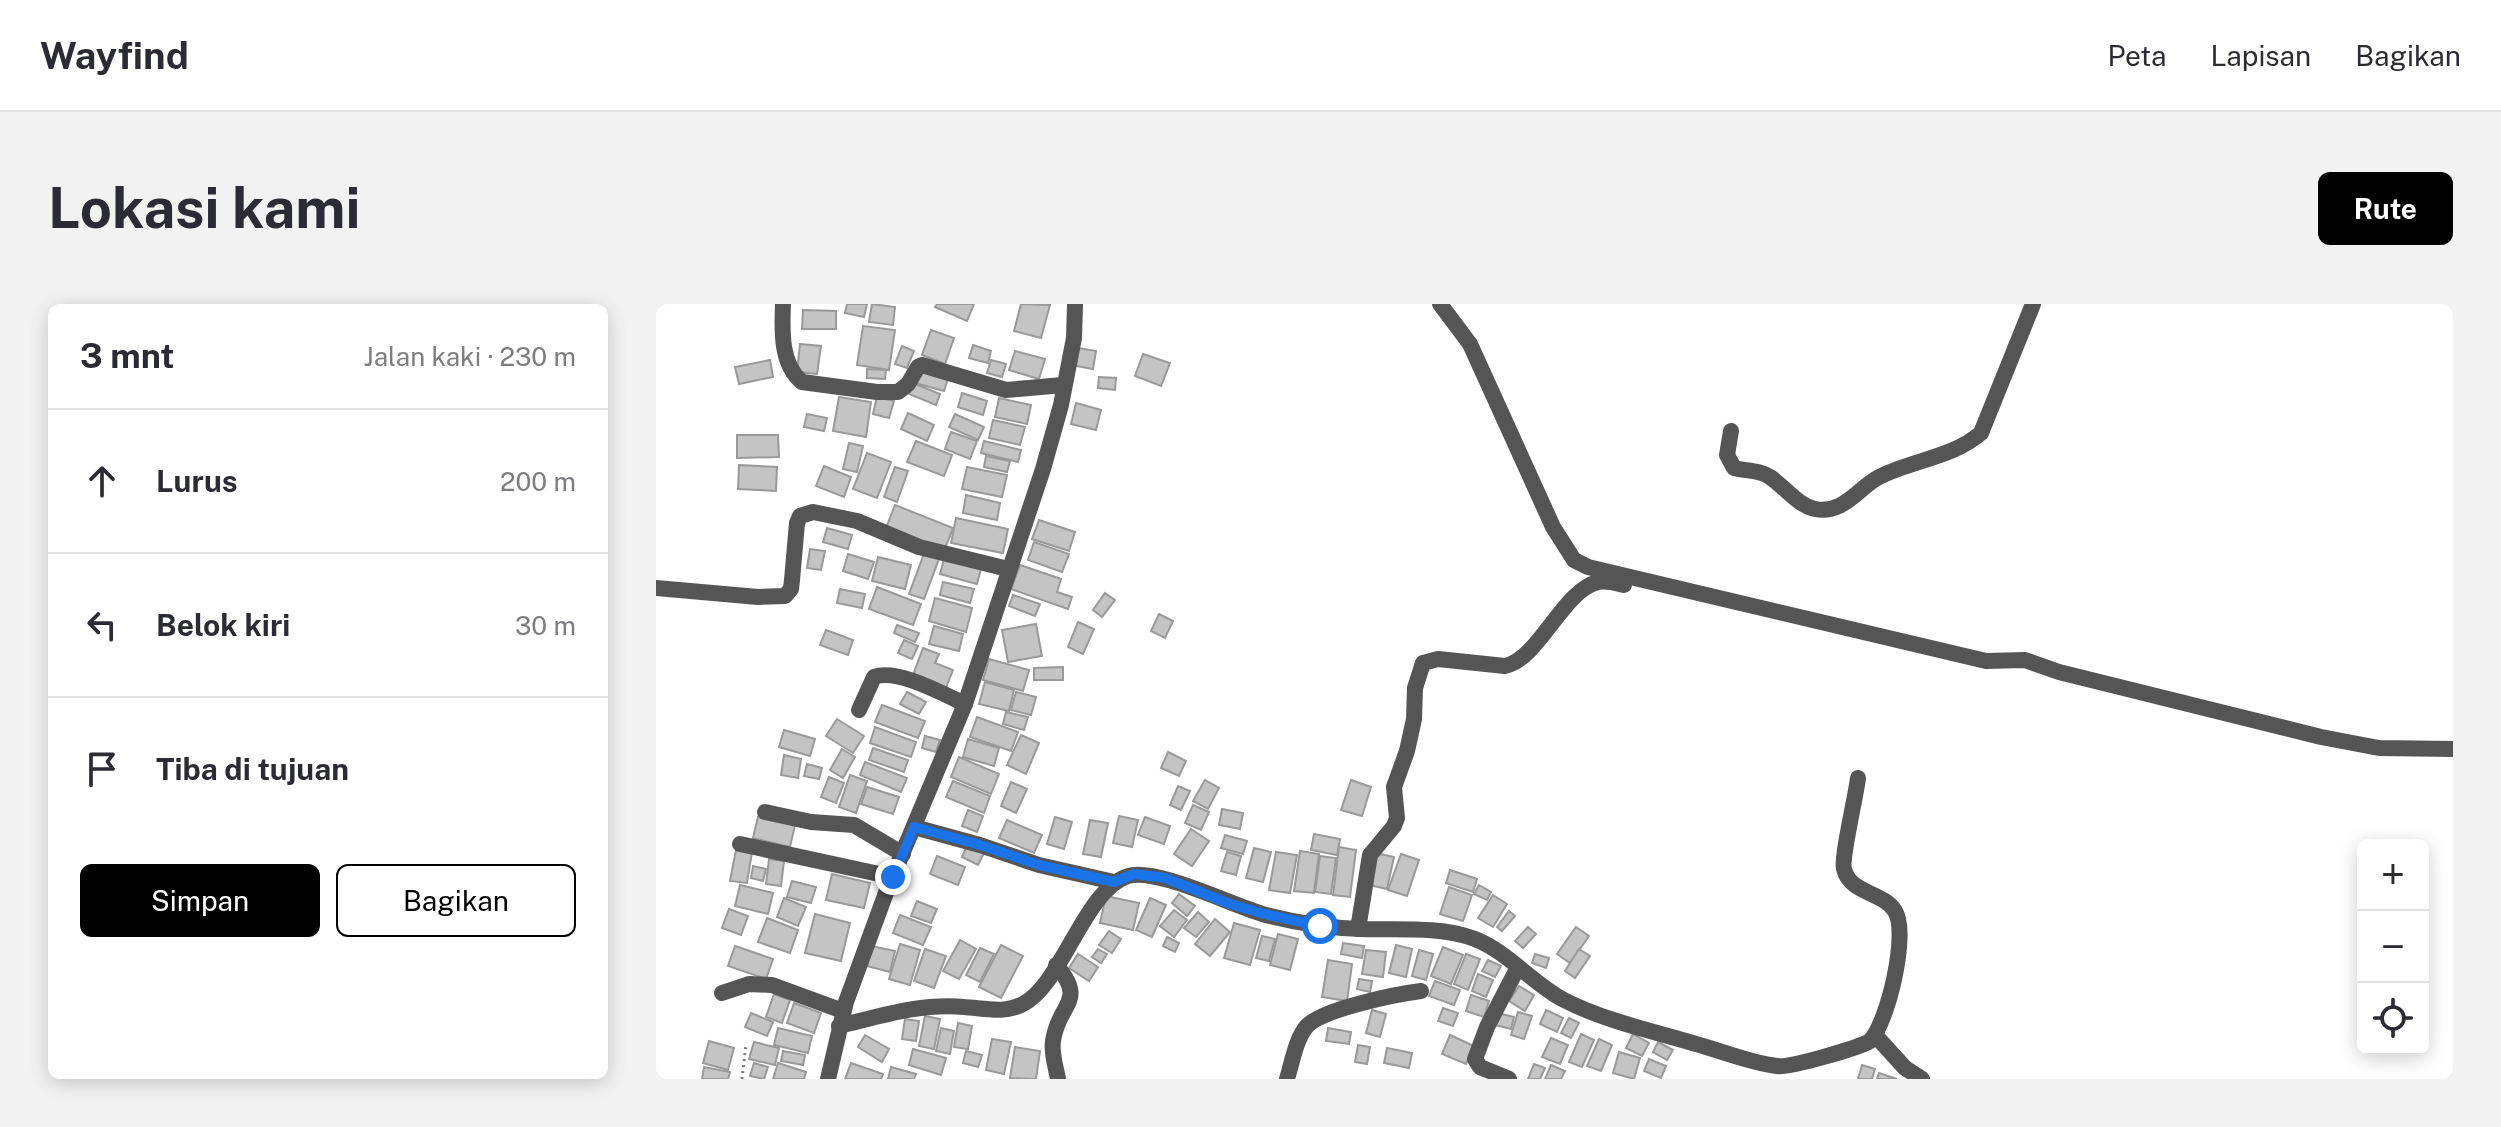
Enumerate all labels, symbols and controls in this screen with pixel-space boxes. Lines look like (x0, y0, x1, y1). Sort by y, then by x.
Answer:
text: Wayfind (40, 33, 189, 78)
text: Peta (2107, 39, 2167, 72)
text: Lapisan (2211, 39, 2311, 72)
text: Bagikan (2355, 39, 2461, 72)
button: Rute (2318, 172, 2453, 245)
text: Lokasi kami (48, 175, 360, 241)
text: 3 mnt (80, 336, 174, 376)
text: Jalan kaki · 230 m (364, 341, 576, 372)
icon: ahead (80, 459, 124, 503)
text: Lurus (156, 463, 238, 499)
text: 200 m (500, 466, 576, 497)
icon: left (80, 603, 124, 647)
text: Belok kiri (156, 607, 290, 643)
text: 30 m (515, 610, 576, 641)
icon: arrive (80, 747, 124, 791)
text: Tiba di tujuan (156, 751, 349, 787)
map controls (2357, 839, 2429, 1055)
button: + (2357, 839, 2429, 911)
route end (875, 859, 911, 895)
button: Simpan (80, 864, 320, 937)
button: Bagikan (336, 864, 576, 937)
route start (1302, 908, 1338, 944)
button: − (2357, 911, 2429, 983)
button: locate (2357, 983, 2429, 1055)

